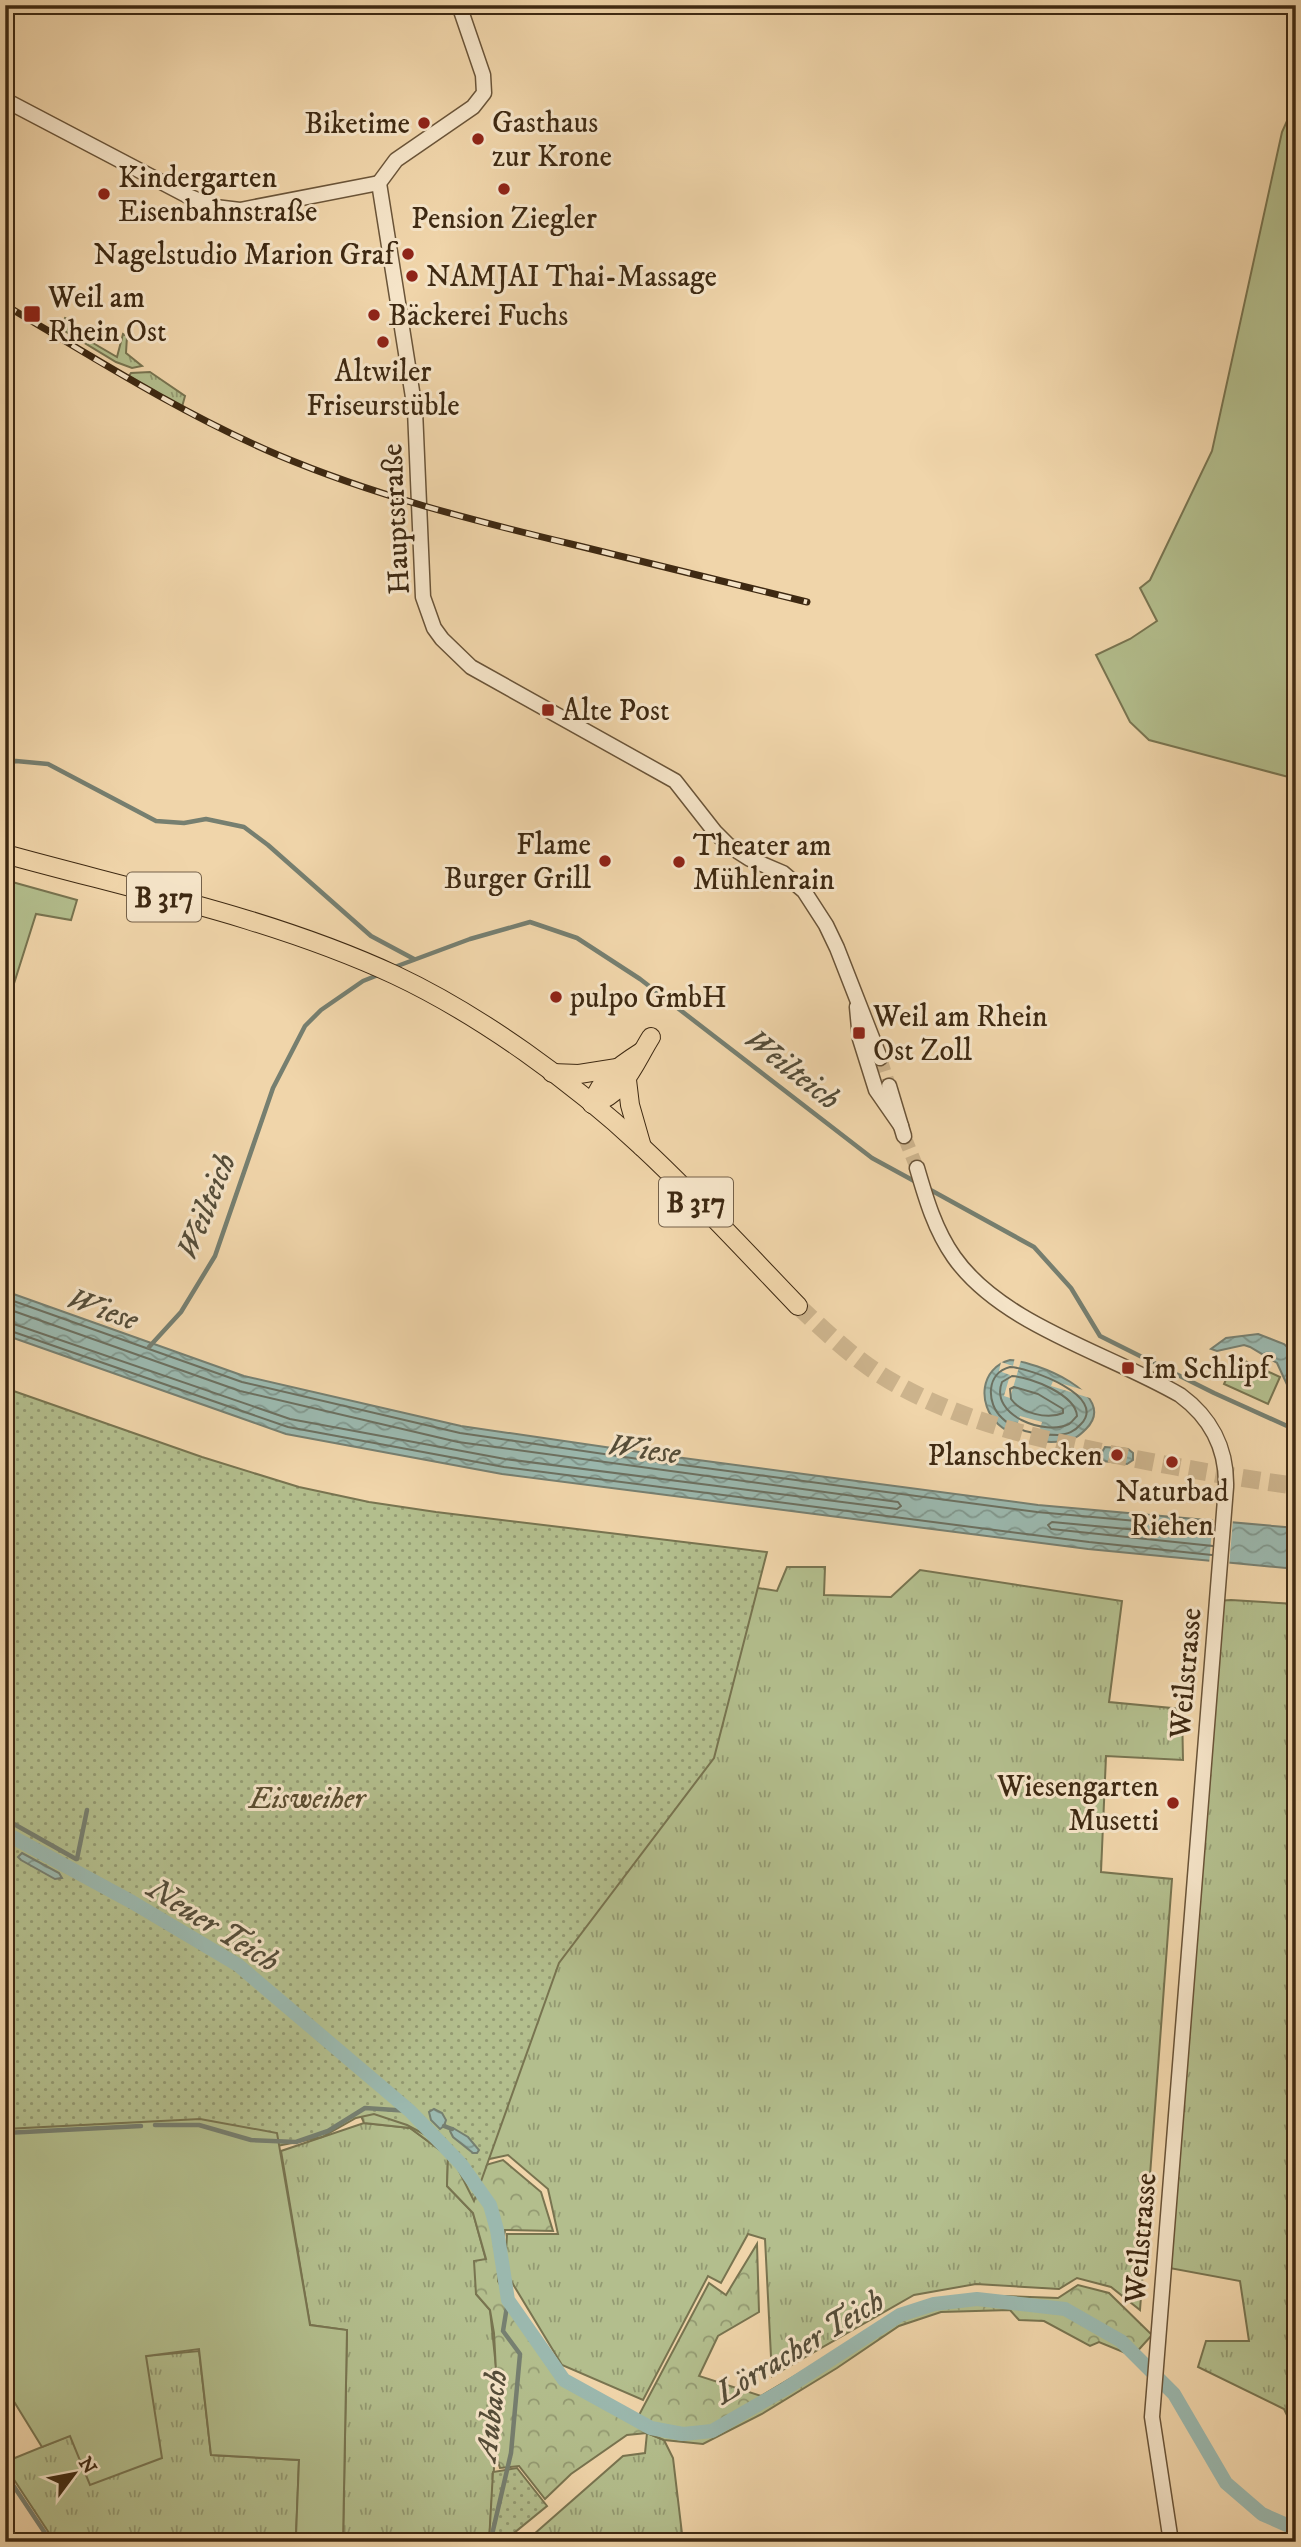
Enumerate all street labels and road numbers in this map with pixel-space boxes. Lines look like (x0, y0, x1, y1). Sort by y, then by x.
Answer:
street label: Hauptstraße (374, 442, 419, 595)
road number: B 317 (127, 872, 201, 922)
road number: B 317 (659, 1178, 733, 1226)
street label: Weilstrasse (1162, 1606, 1211, 1741)
street label: Weilstrasse (1117, 2171, 1166, 2306)

